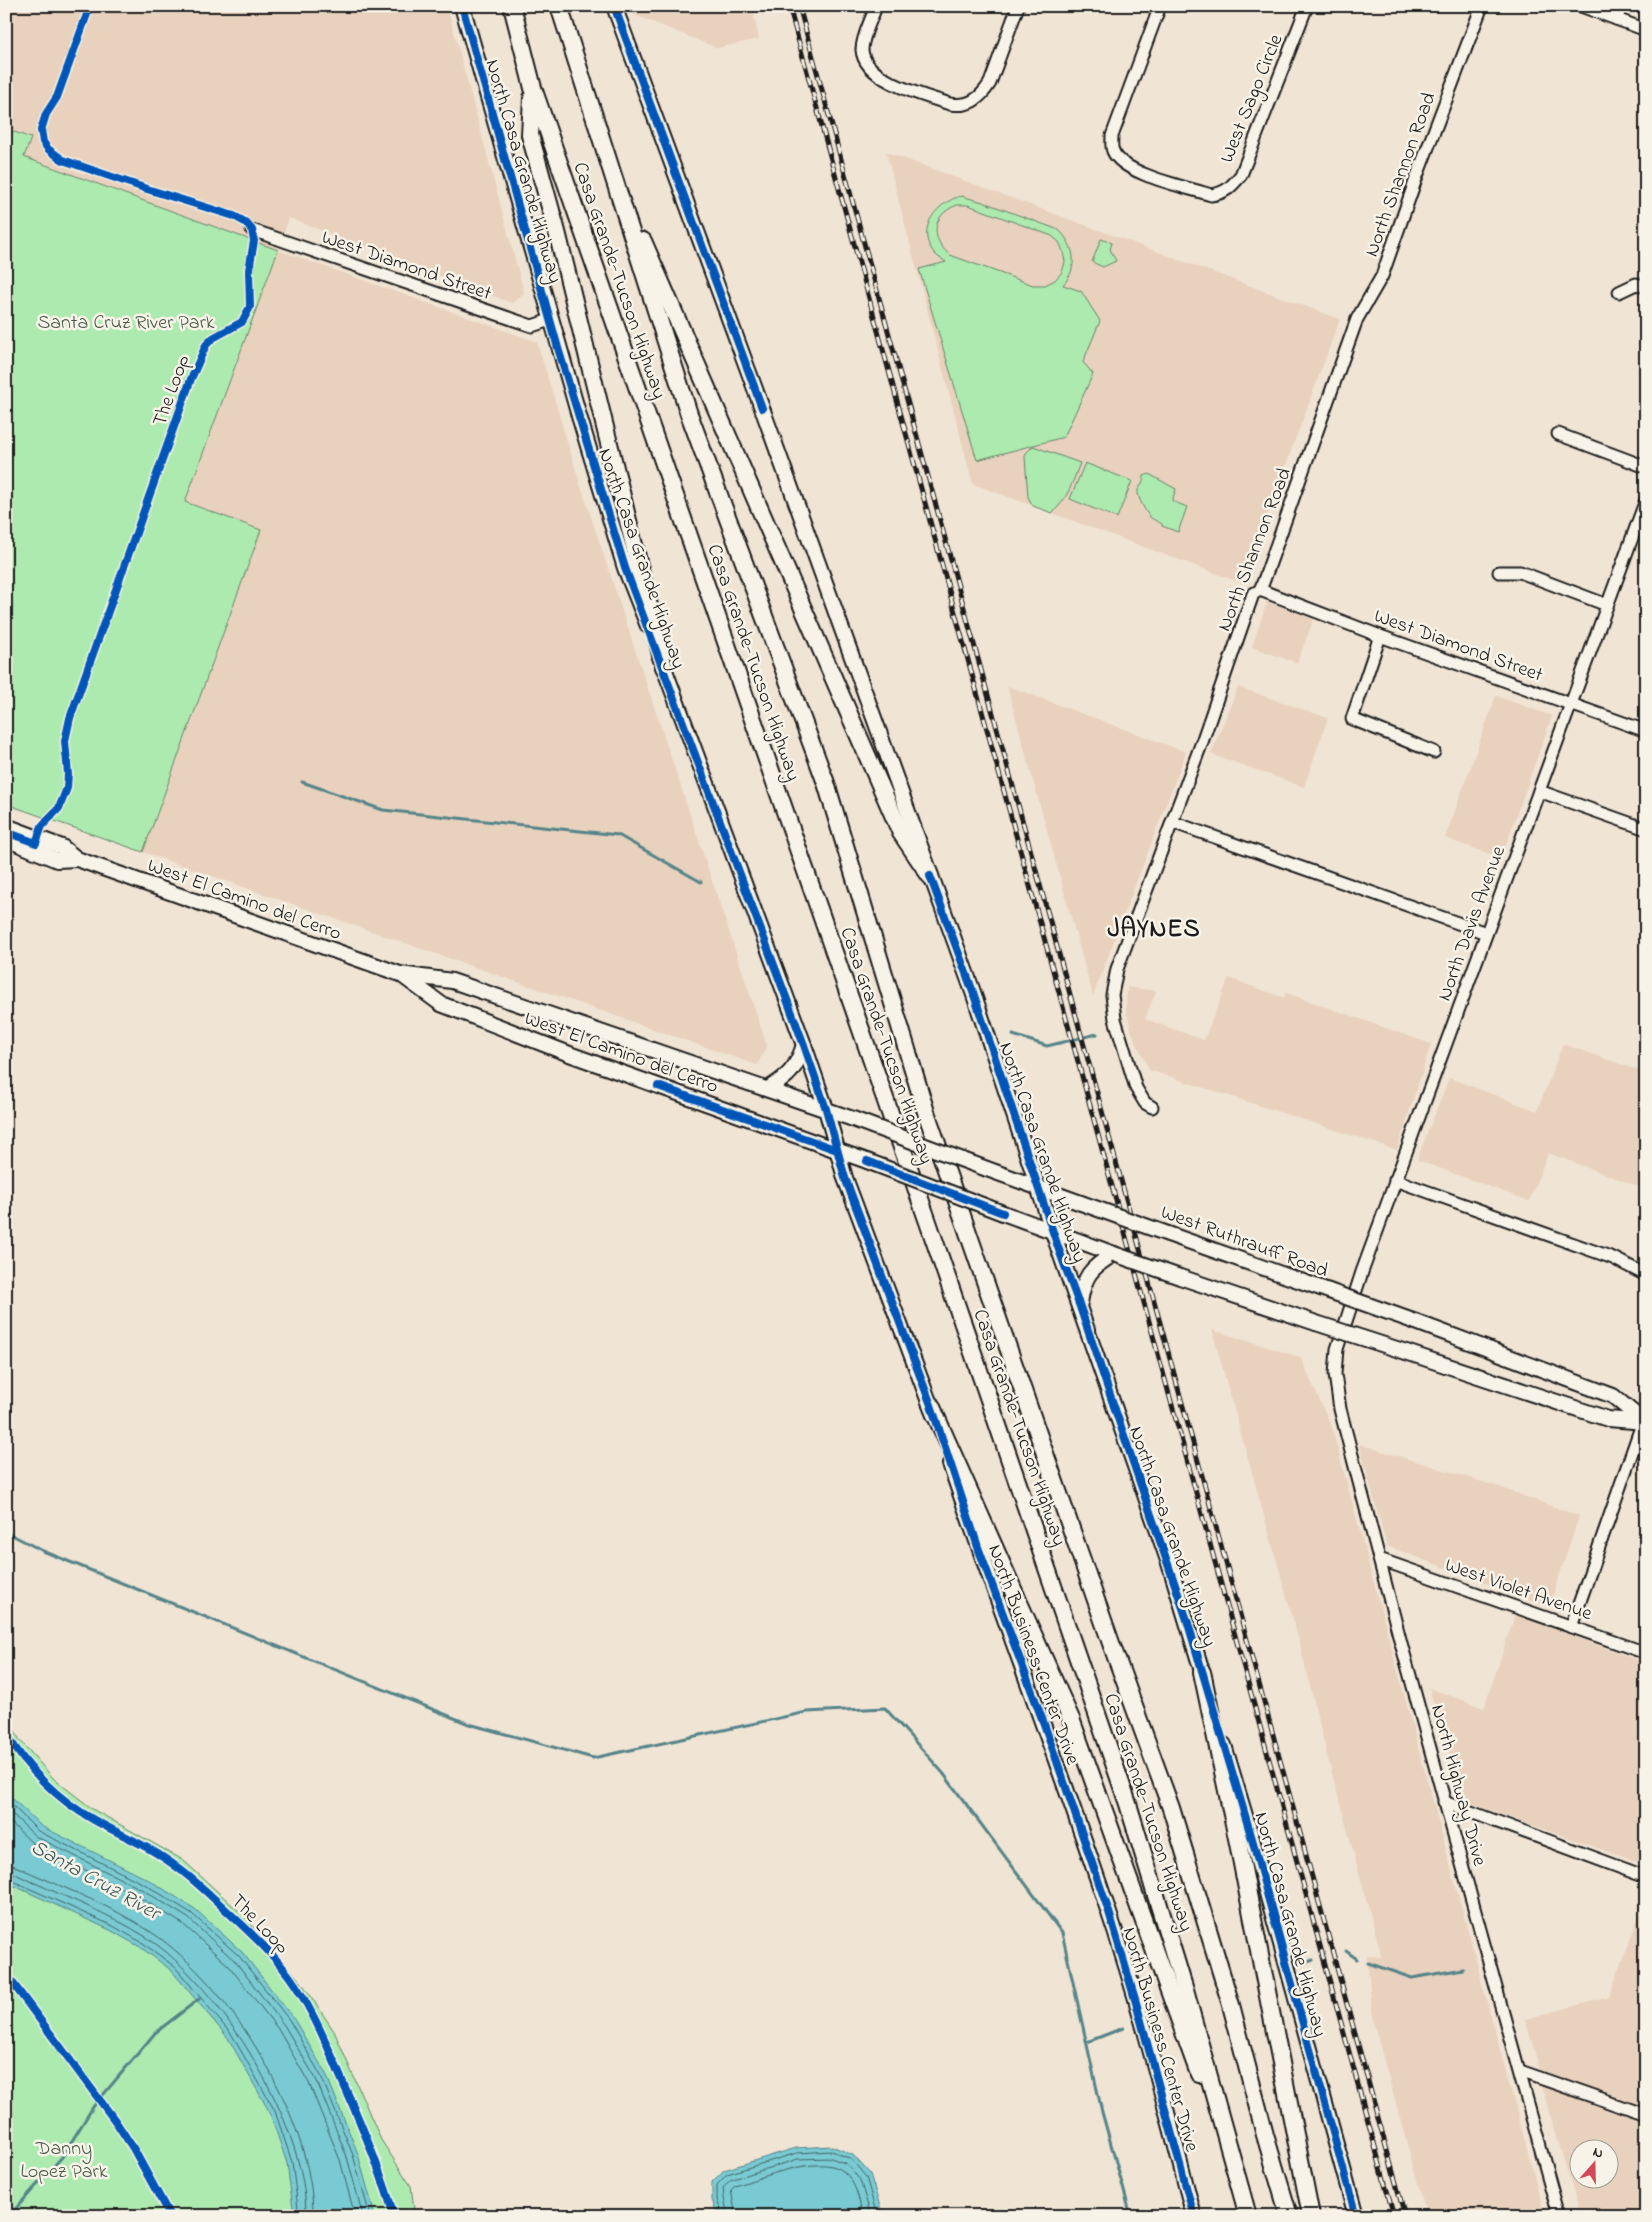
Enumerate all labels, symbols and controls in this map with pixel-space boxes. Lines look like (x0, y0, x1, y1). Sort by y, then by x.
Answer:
street label: West Sago Circle (1213, 30, 1292, 168)
street label: North Casa Grande Highway (476, 56, 568, 287)
street label: North Shannon Road (1358, 89, 1445, 261)
street label: Casa Grande-Tucson Highway (563, 158, 673, 403)
street label: West Diamond Street (317, 224, 495, 309)
park label: Santa Cruz River Park (37, 309, 215, 338)
street label: The Loop (146, 351, 199, 431)
street label: North Casa Grande Highway (588, 445, 692, 673)
street label: North Shannon Road (1211, 464, 1300, 636)
street label: Casa Grande-Tucson Highway (697, 540, 807, 785)
street label: West Diamond Street (1370, 602, 1547, 690)
street label: North Davis Avenue (1431, 842, 1514, 1005)
street label: West El Camino del Cerro (143, 852, 345, 949)
district label: JAYNES (1107, 912, 1201, 948)
street label: Casa Grande-Tucson Highway (830, 923, 940, 1168)
street label: West El Camino del Cerro (520, 1005, 722, 1102)
street label: North Casa Grande Highway (989, 1039, 1093, 1267)
street label: West Ruthrauff Road (1156, 1199, 1332, 1286)
street label: Casa Grande-Tucson Highway (963, 1305, 1073, 1550)
street label: North Casa Grande Highway (1119, 1423, 1223, 1651)
street label: North Business Center Drive (979, 1541, 1086, 1769)
street label: West Violet Avenue (1441, 1552, 1596, 1629)
street label: Casa Grande-Tucson Highway (1094, 1690, 1200, 1936)
street label: North Highway Drive (1421, 1702, 1493, 1870)
street label: North Casa Grande Highway (1245, 1809, 1334, 2041)
water label: Santa Cruz River (25, 1833, 167, 1930)
street label: The Loop (223, 1888, 295, 1962)
street label: North Business Center Drive (1114, 1924, 1206, 2155)
park label: Danny Lopez Park (20, 2135, 108, 2187)
north arrow (1570, 2140, 1620, 2190)
text: N (1590, 2142, 1606, 2165)

